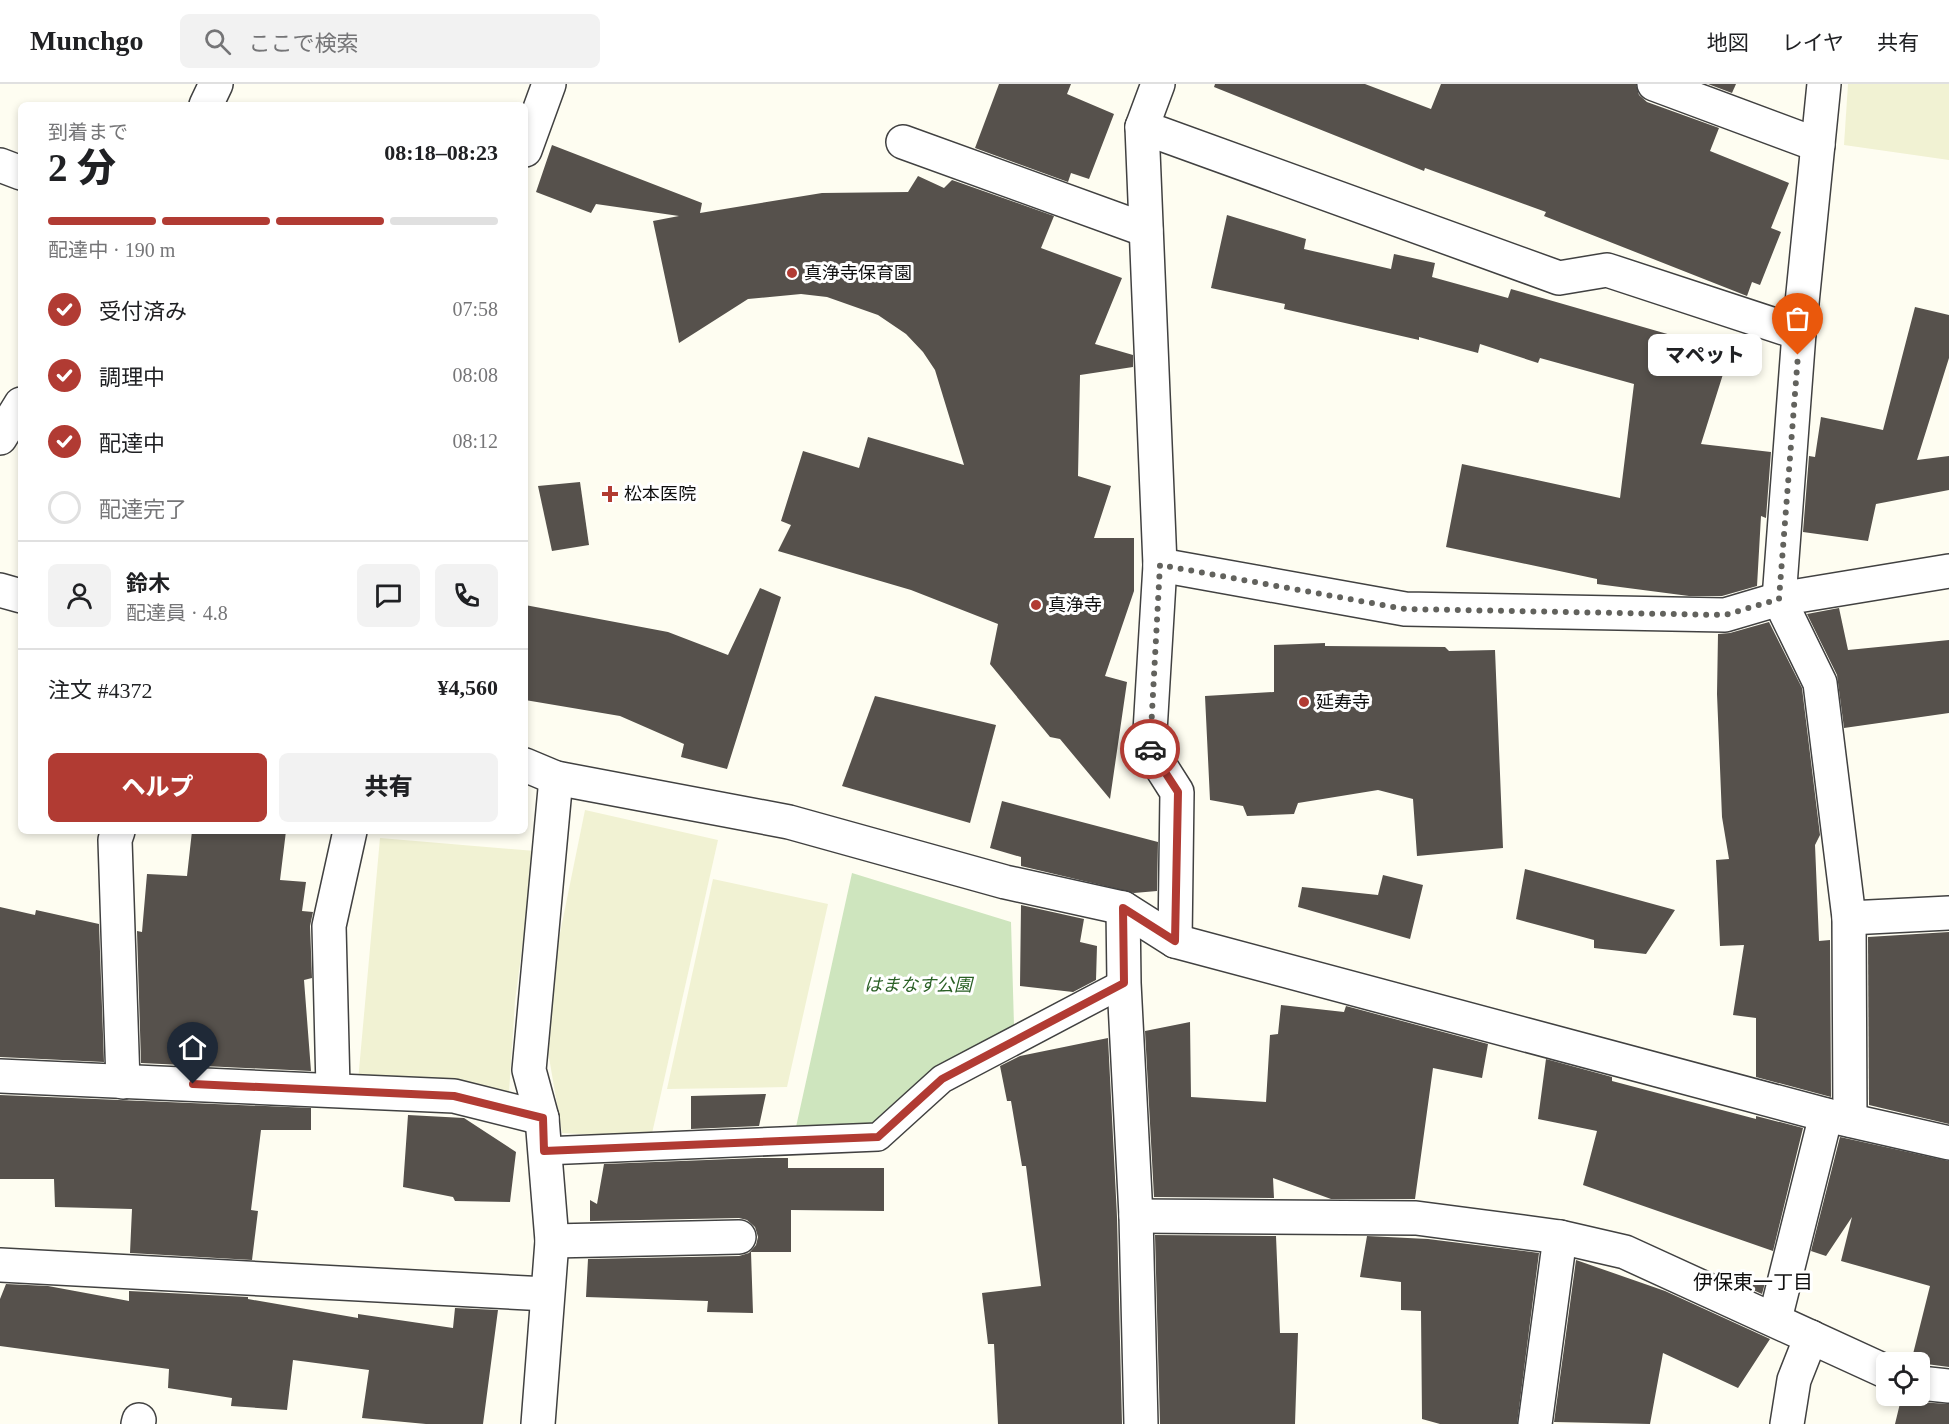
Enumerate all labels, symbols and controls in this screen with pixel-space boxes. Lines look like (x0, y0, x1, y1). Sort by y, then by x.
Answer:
search box (180, 14, 600, 68)
text: Munchgo (30, 25, 144, 56)
icon: search (201, 25, 234, 58)
text: ここで検索 (249, 31, 359, 56)
text: 地図 (1707, 31, 1749, 55)
text: レイヤ (1782, 31, 1844, 55)
text: 共有 (1877, 31, 1919, 55)
text: 到着まで (48, 121, 128, 143)
text: 08:18–08:23 (384, 140, 498, 165)
text: 2 分 (48, 146, 116, 189)
text: 配達中 · 190 m (48, 239, 175, 261)
place label: 真浄寺保育園 (804, 263, 912, 283)
marker: 真浄寺保育園 (785, 266, 799, 280)
icon: check (48, 293, 81, 326)
pin (1772, 293, 1823, 355)
text: 07:58 (452, 298, 498, 320)
text: 受付済み (99, 299, 187, 324)
icon: bag (1781, 302, 1814, 335)
callout: マペット (1648, 334, 1762, 376)
text: マペット (1665, 344, 1745, 366)
icon: check (48, 359, 81, 392)
text: 08:08 (452, 364, 498, 386)
text: 調理中 (99, 365, 165, 390)
icon: check (48, 425, 81, 458)
text: 08:12 (452, 430, 498, 452)
text: 配達中 (99, 431, 165, 456)
place label: 松本医院 (624, 484, 696, 504)
marker: 松本医院 (601, 485, 619, 503)
text: 配達完了 (99, 497, 187, 522)
button: person (48, 564, 111, 627)
button: chat (357, 564, 420, 627)
button: phone (435, 564, 498, 627)
text: 鈴木 (126, 571, 170, 596)
place label: 真浄寺 (1048, 595, 1102, 615)
marker: 真浄寺 (1029, 598, 1043, 612)
text: 配達員 · 4.8 (126, 602, 228, 624)
text: ¥4,560 (438, 675, 498, 700)
text: 注文 #4372 (48, 678, 153, 703)
place label: 延寿寺 (1316, 692, 1370, 712)
marker: 延寿寺 (1297, 695, 1311, 709)
courier (1120, 719, 1180, 779)
icon: car (1134, 733, 1167, 766)
button: ヘルプ (48, 753, 267, 822)
button: 共有 (279, 753, 498, 822)
park label: はまなす公園 (864, 975, 975, 995)
pin (167, 1022, 218, 1084)
icon: home (176, 1031, 209, 1064)
district label: 伊保東一丁目 (1693, 1271, 1813, 1293)
map controls (1876, 1352, 1930, 1406)
button: locate (1876, 1352, 1930, 1406)

